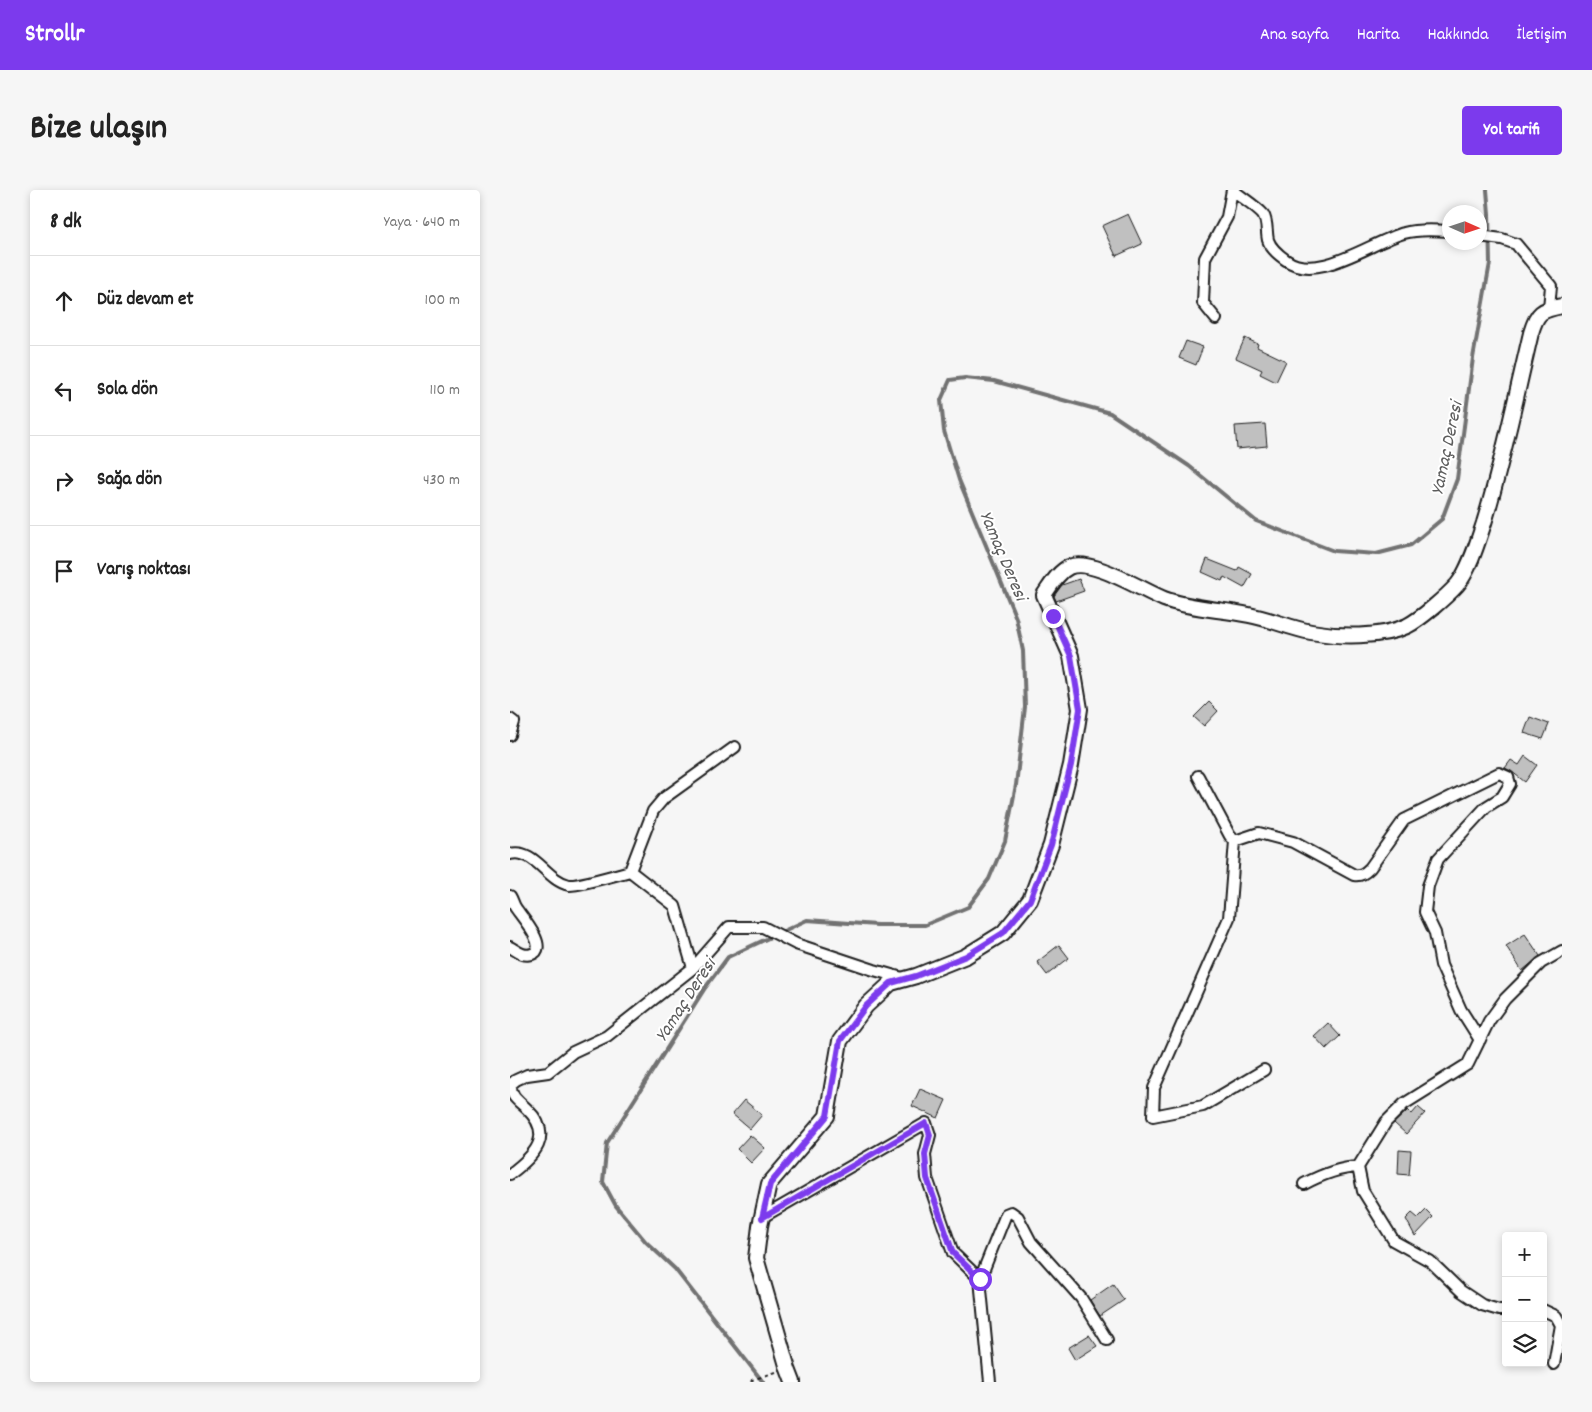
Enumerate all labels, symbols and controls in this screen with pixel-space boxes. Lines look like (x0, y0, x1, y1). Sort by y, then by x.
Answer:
text: Strollr (25, 18, 84, 52)
text: Ana sayfa (1260, 23, 1329, 48)
text: Harita (1357, 23, 1399, 48)
text: Hakkında (1427, 23, 1488, 48)
text: İletişim (1516, 23, 1567, 48)
text: Bize ulaşın (30, 105, 167, 155)
button: Yol tarifi (1462, 106, 1562, 155)
north arrow (1442, 205, 1487, 250)
text: 8 dk (50, 208, 82, 238)
text: Yaya · 640 m (384, 211, 460, 234)
icon: ahead (50, 287, 78, 315)
text: Düz devam et (97, 287, 193, 314)
text: 100 m (424, 289, 460, 312)
icon: left (50, 377, 78, 405)
text: Sola dön (97, 377, 158, 404)
text: 110 m (430, 379, 460, 402)
water label: Yamaç Deresi (1425, 396, 1472, 498)
icon: right (50, 467, 78, 495)
text: Sağa dön (97, 467, 162, 494)
text: 430 m (423, 469, 460, 492)
water label: Yamaç Deresi (971, 507, 1034, 609)
icon: arrive (50, 557, 78, 585)
text: Varış noktası (97, 557, 191, 584)
route end (1042, 605, 1065, 628)
water label: Yamaç Deresi (650, 951, 726, 1048)
map controls (1502, 1232, 1547, 1367)
button: + (1502, 1232, 1547, 1277)
route start (969, 1268, 992, 1291)
button: − (1502, 1277, 1547, 1322)
button: layers (1502, 1322, 1547, 1367)

